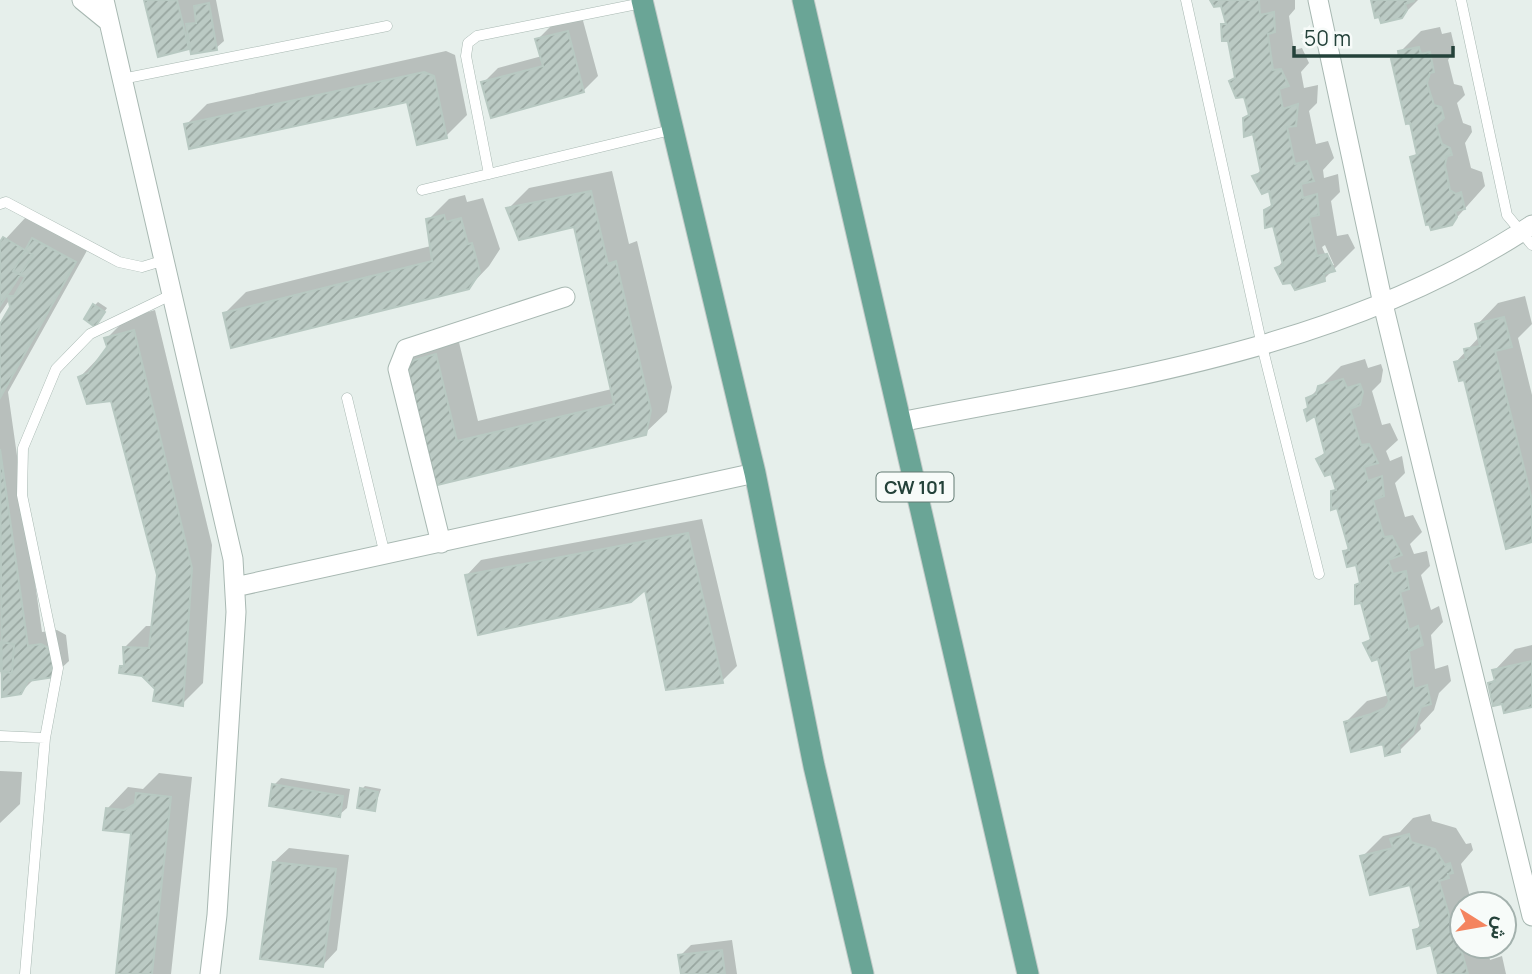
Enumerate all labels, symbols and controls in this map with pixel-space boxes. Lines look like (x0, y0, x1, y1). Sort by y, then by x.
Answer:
scale bar (1294, 14, 1453, 58)
text: 50 m (1304, 24, 1351, 52)
road number: CW 101 (876, 472, 954, 502)
north arrow (1448, 890, 1518, 960)
text: ش (1485, 915, 1515, 942)

